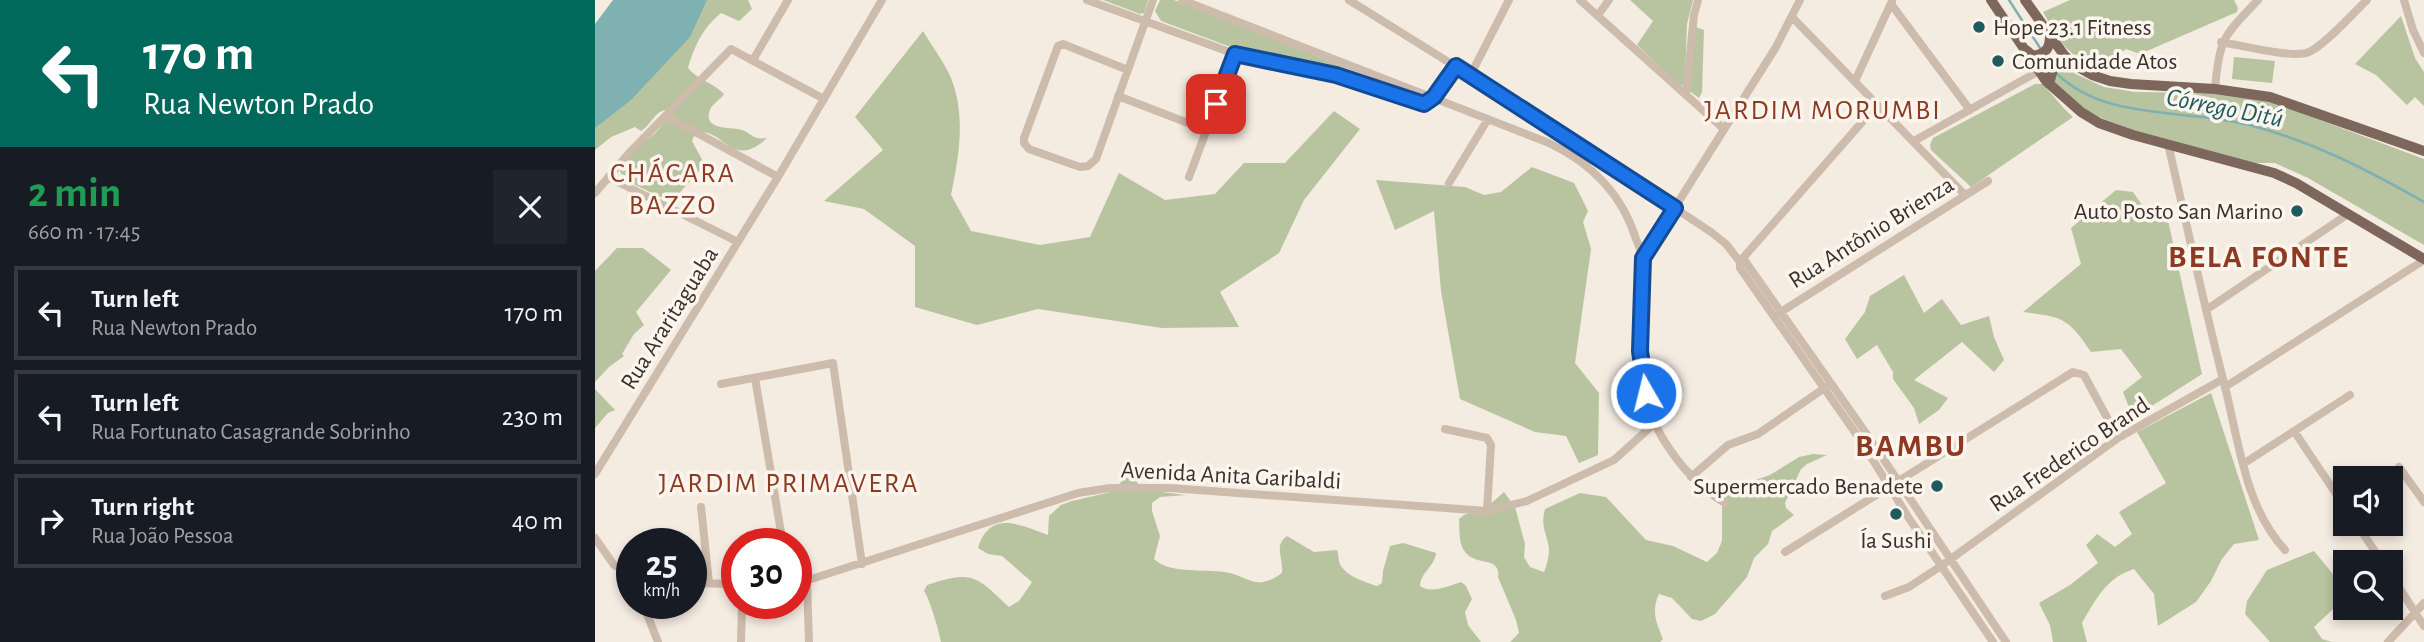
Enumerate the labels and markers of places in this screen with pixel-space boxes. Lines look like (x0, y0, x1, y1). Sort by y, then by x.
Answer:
place label: Hope 23.1 Fitness (1993, 16, 2152, 40)
marker: Hope 23.1 Fitness (1971, 19, 1987, 35)
place label: Comunidade Atos (2012, 50, 2177, 74)
marker: Comunidade Atos (1990, 53, 2006, 69)
pin (1186, 74, 1246, 134)
place label: Auto Posto San Marino (2074, 200, 2283, 224)
marker: Auto Posto San Marino (2289, 203, 2305, 219)
place label: Supermercado Benadete (1693, 475, 1923, 499)
marker: Supermercado Benadete (1929, 478, 1945, 494)
marker: Ía Sushi (1888, 506, 1904, 522)
place label: Ía Sushi (1860, 527, 1932, 553)

